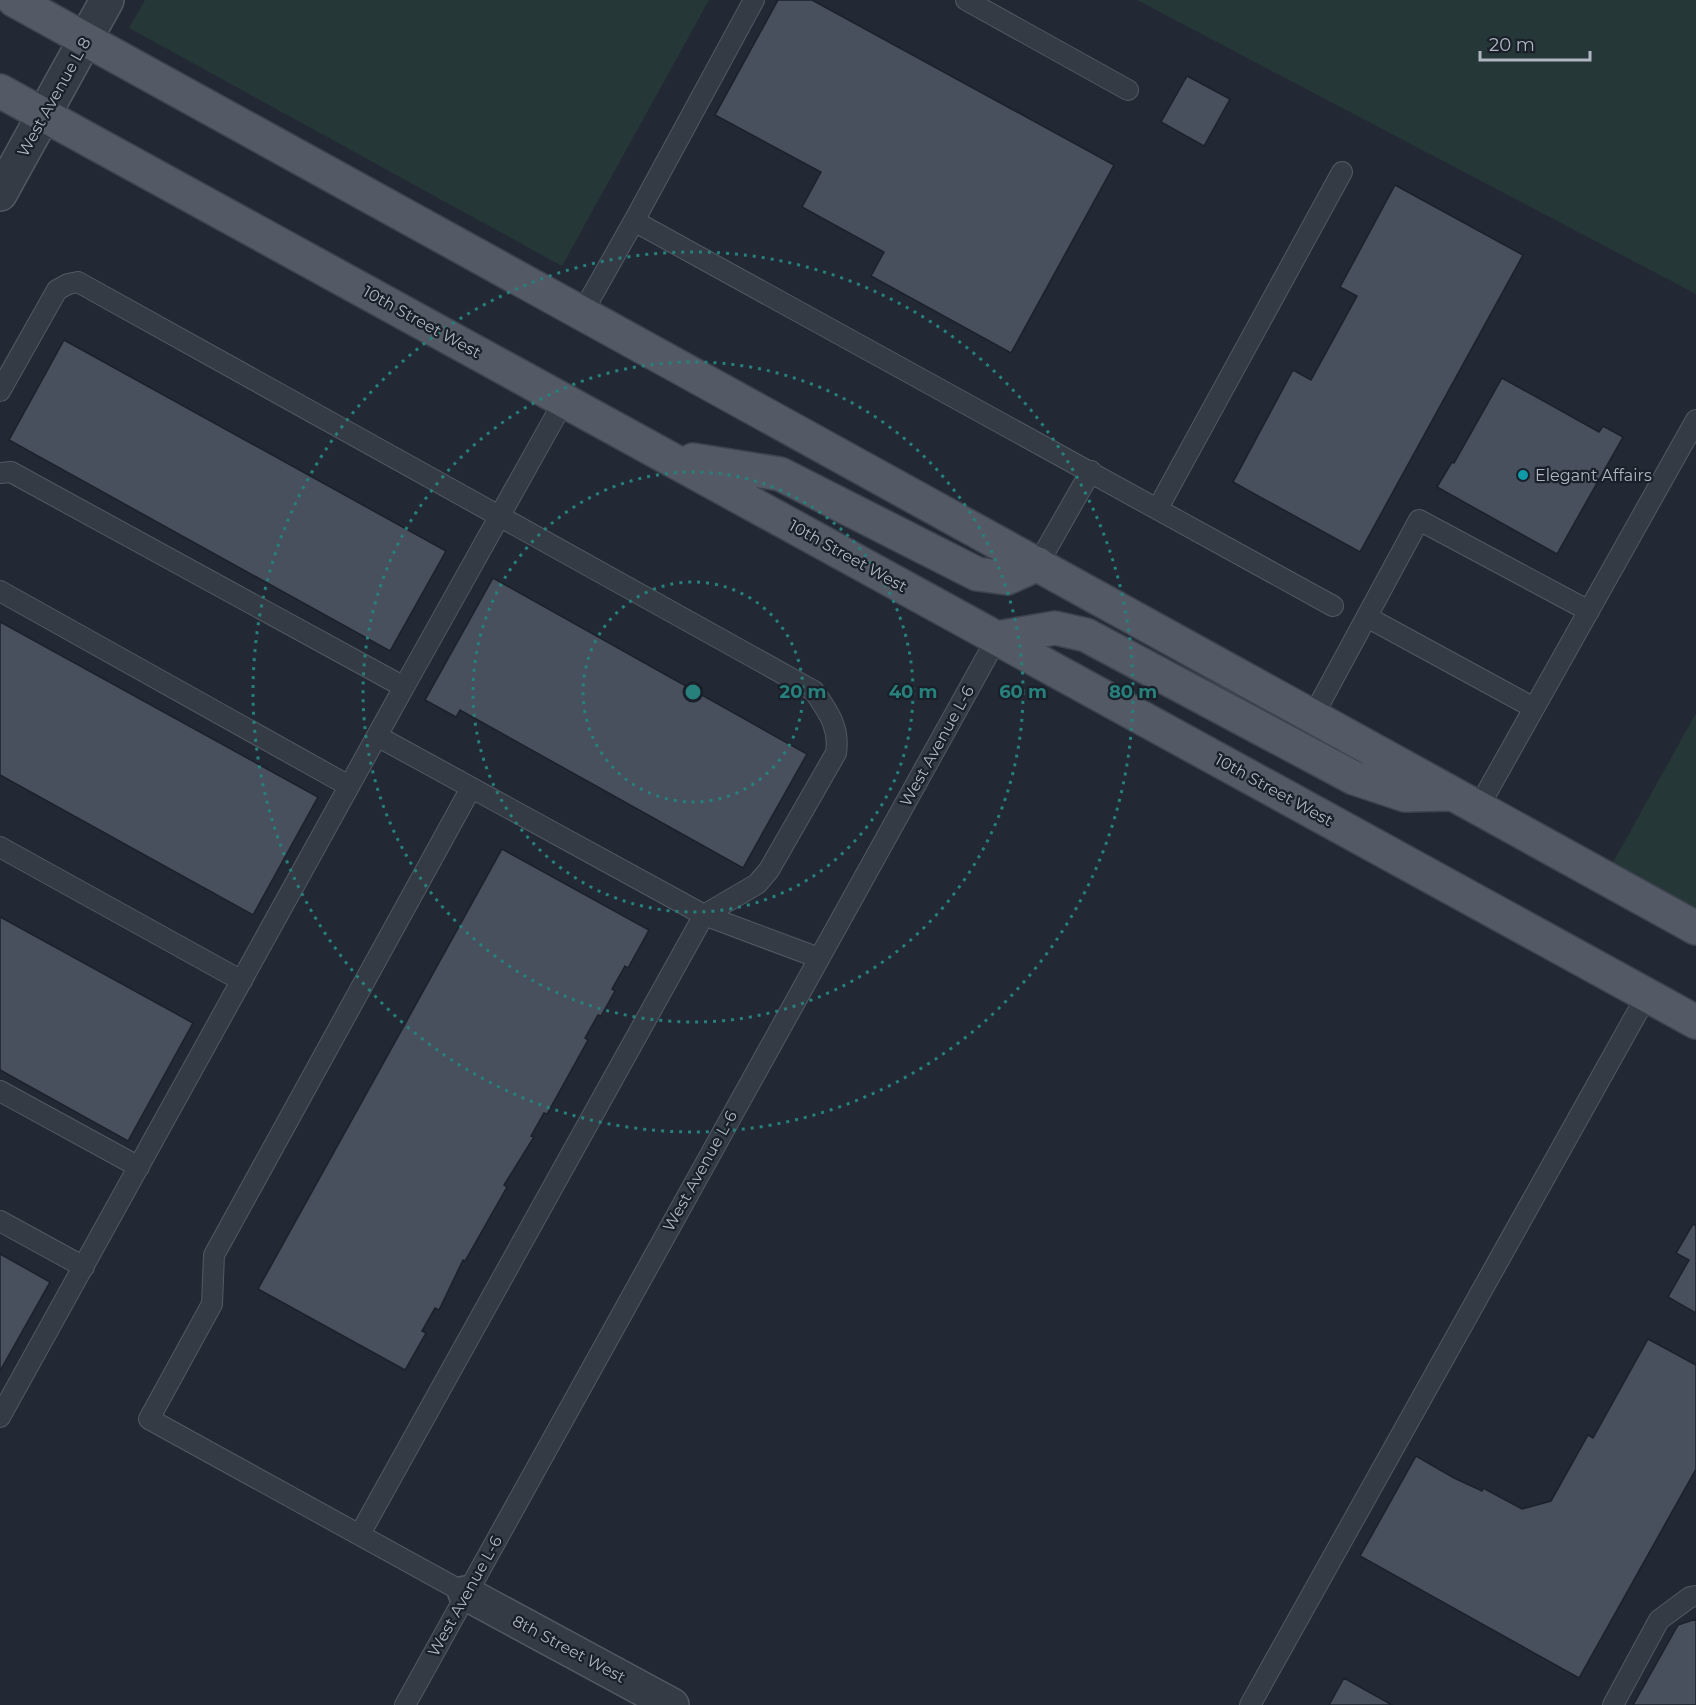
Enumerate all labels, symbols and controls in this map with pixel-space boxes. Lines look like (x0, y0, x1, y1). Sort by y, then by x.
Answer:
scale bar (1480, 24, 1590, 62)
street label: West Avenue L 8 (13, 34, 95, 160)
text: 20 m (1489, 34, 1535, 56)
street label: 10th Street West (360, 282, 485, 362)
place label: Elegant Affairs (1535, 466, 1652, 485)
marker: Elegant Affairs (1516, 468, 1530, 482)
street label: 10th Street West (786, 516, 911, 596)
text: 20 m (780, 681, 826, 703)
text: 40 m (889, 681, 937, 703)
text: 60 m (999, 681, 1047, 703)
text: 80 m (1109, 681, 1157, 703)
centre of rings (683, 682, 703, 702)
street label: West Avenue L-6 (896, 682, 978, 810)
street label: 10th Street West (1212, 750, 1337, 830)
street label: West Avenue L-6 (659, 1107, 741, 1235)
street label: West Avenue L-6 (424, 1532, 506, 1660)
street label: 8th Street West (509, 1611, 629, 1687)

